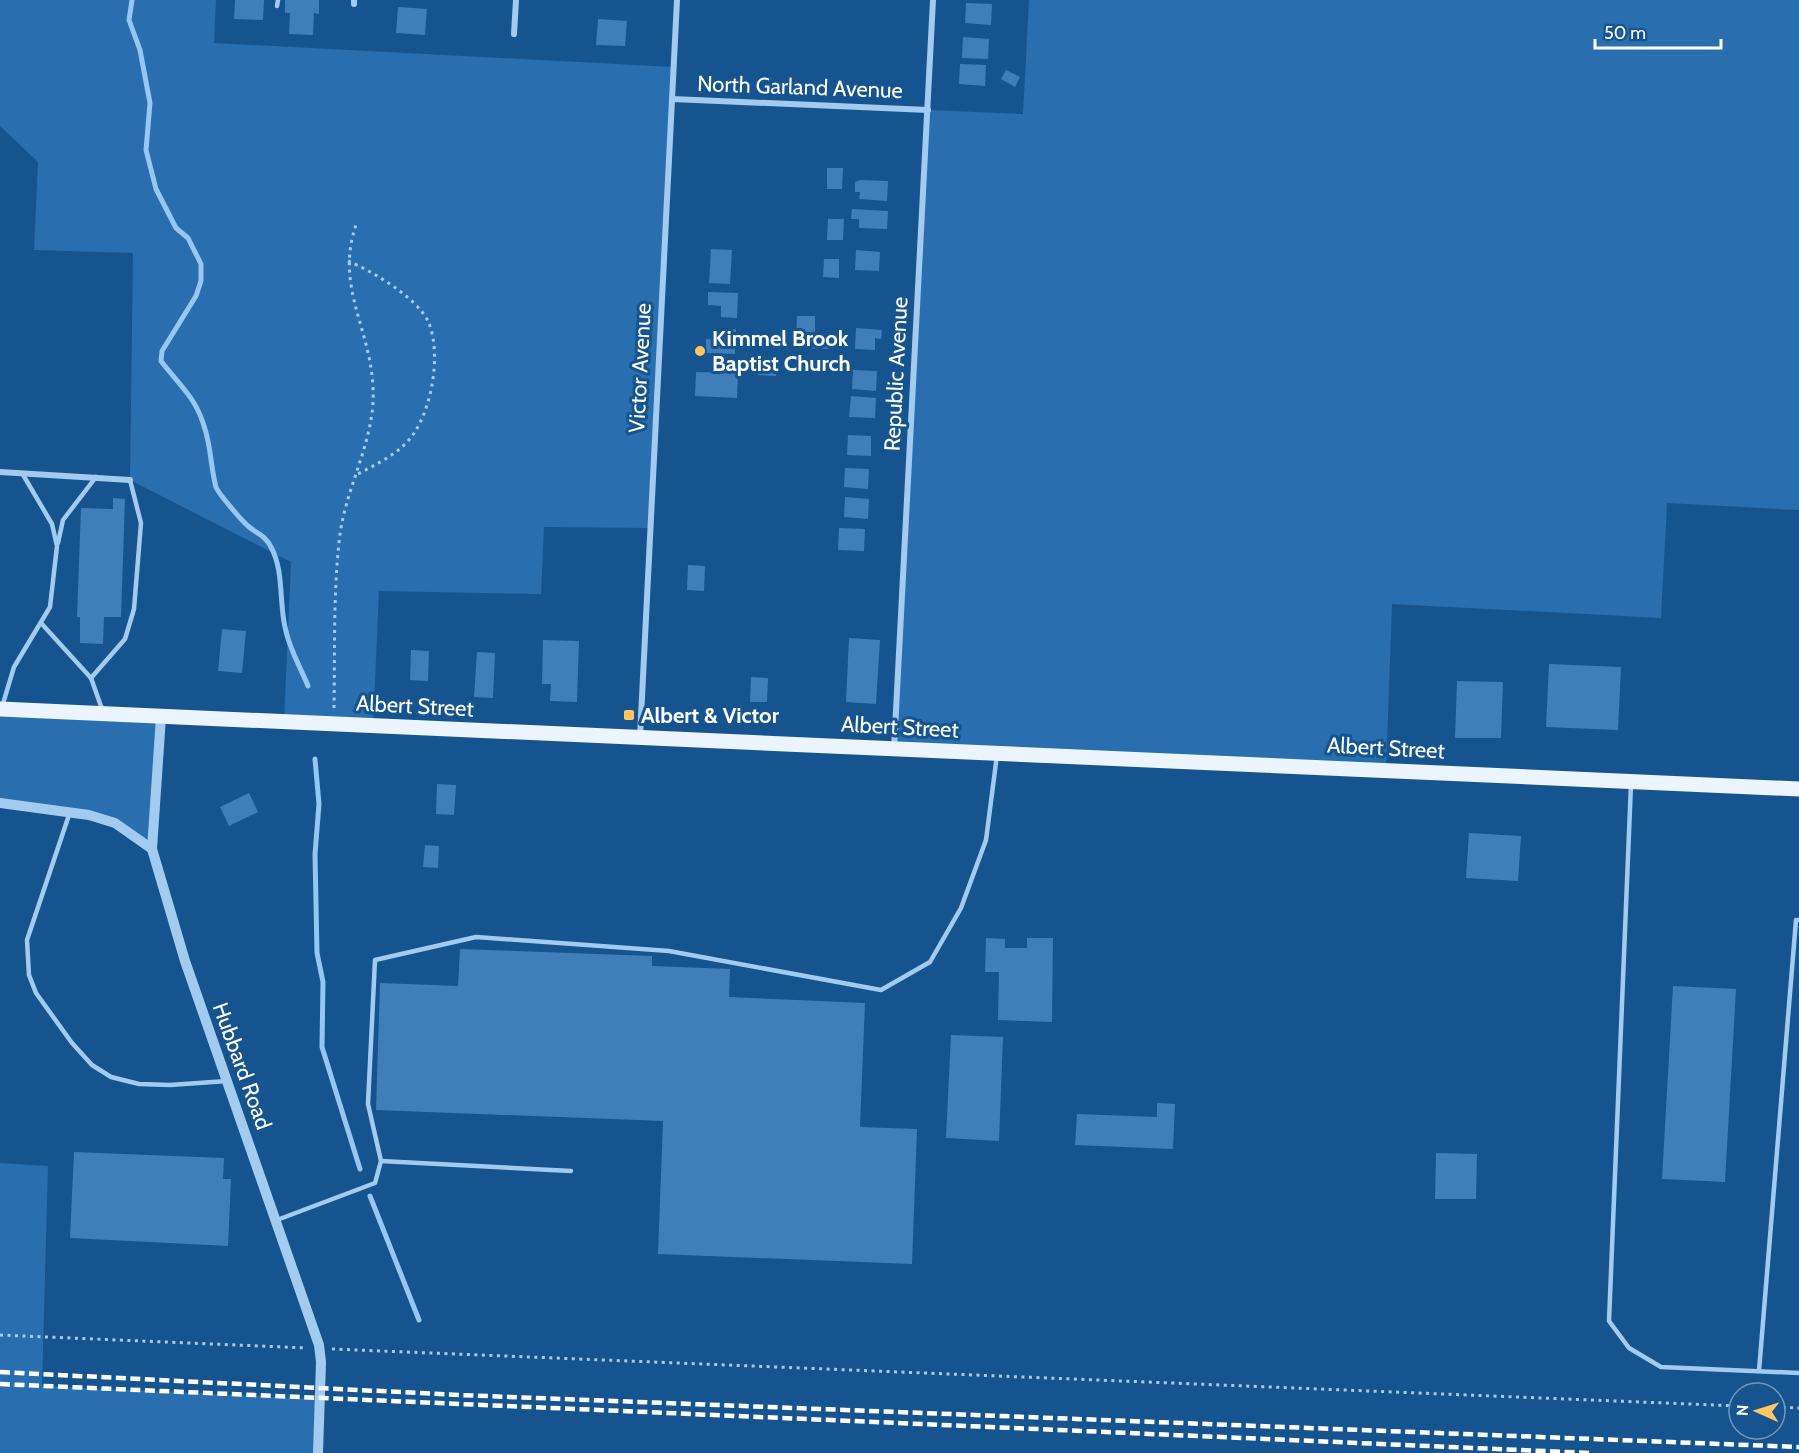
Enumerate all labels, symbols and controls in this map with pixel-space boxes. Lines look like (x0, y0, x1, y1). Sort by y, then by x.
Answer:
scale bar (1595, 12, 1721, 50)
text: 50 m (1604, 22, 1646, 44)
street label: North Garland Avenue (697, 70, 903, 104)
street label: Republic Avenue (878, 296, 914, 452)
street label: Victor Avenue (623, 302, 657, 434)
place label: Kimmel Brook Baptist Church (712, 325, 851, 377)
marker: Kimmel Brook Baptist Church (693, 344, 707, 358)
street label: Albert Street (355, 689, 475, 723)
place label: Albert & Victor (641, 702, 780, 729)
marker: Albert & Victor (622, 708, 636, 722)
street label: Albert Street (840, 710, 960, 744)
street label: Albert Street (1326, 731, 1446, 765)
street label: Hubbard Road (207, 999, 277, 1133)
north arrow (1727, 1381, 1787, 1441)
text: N (1733, 1404, 1752, 1416)

